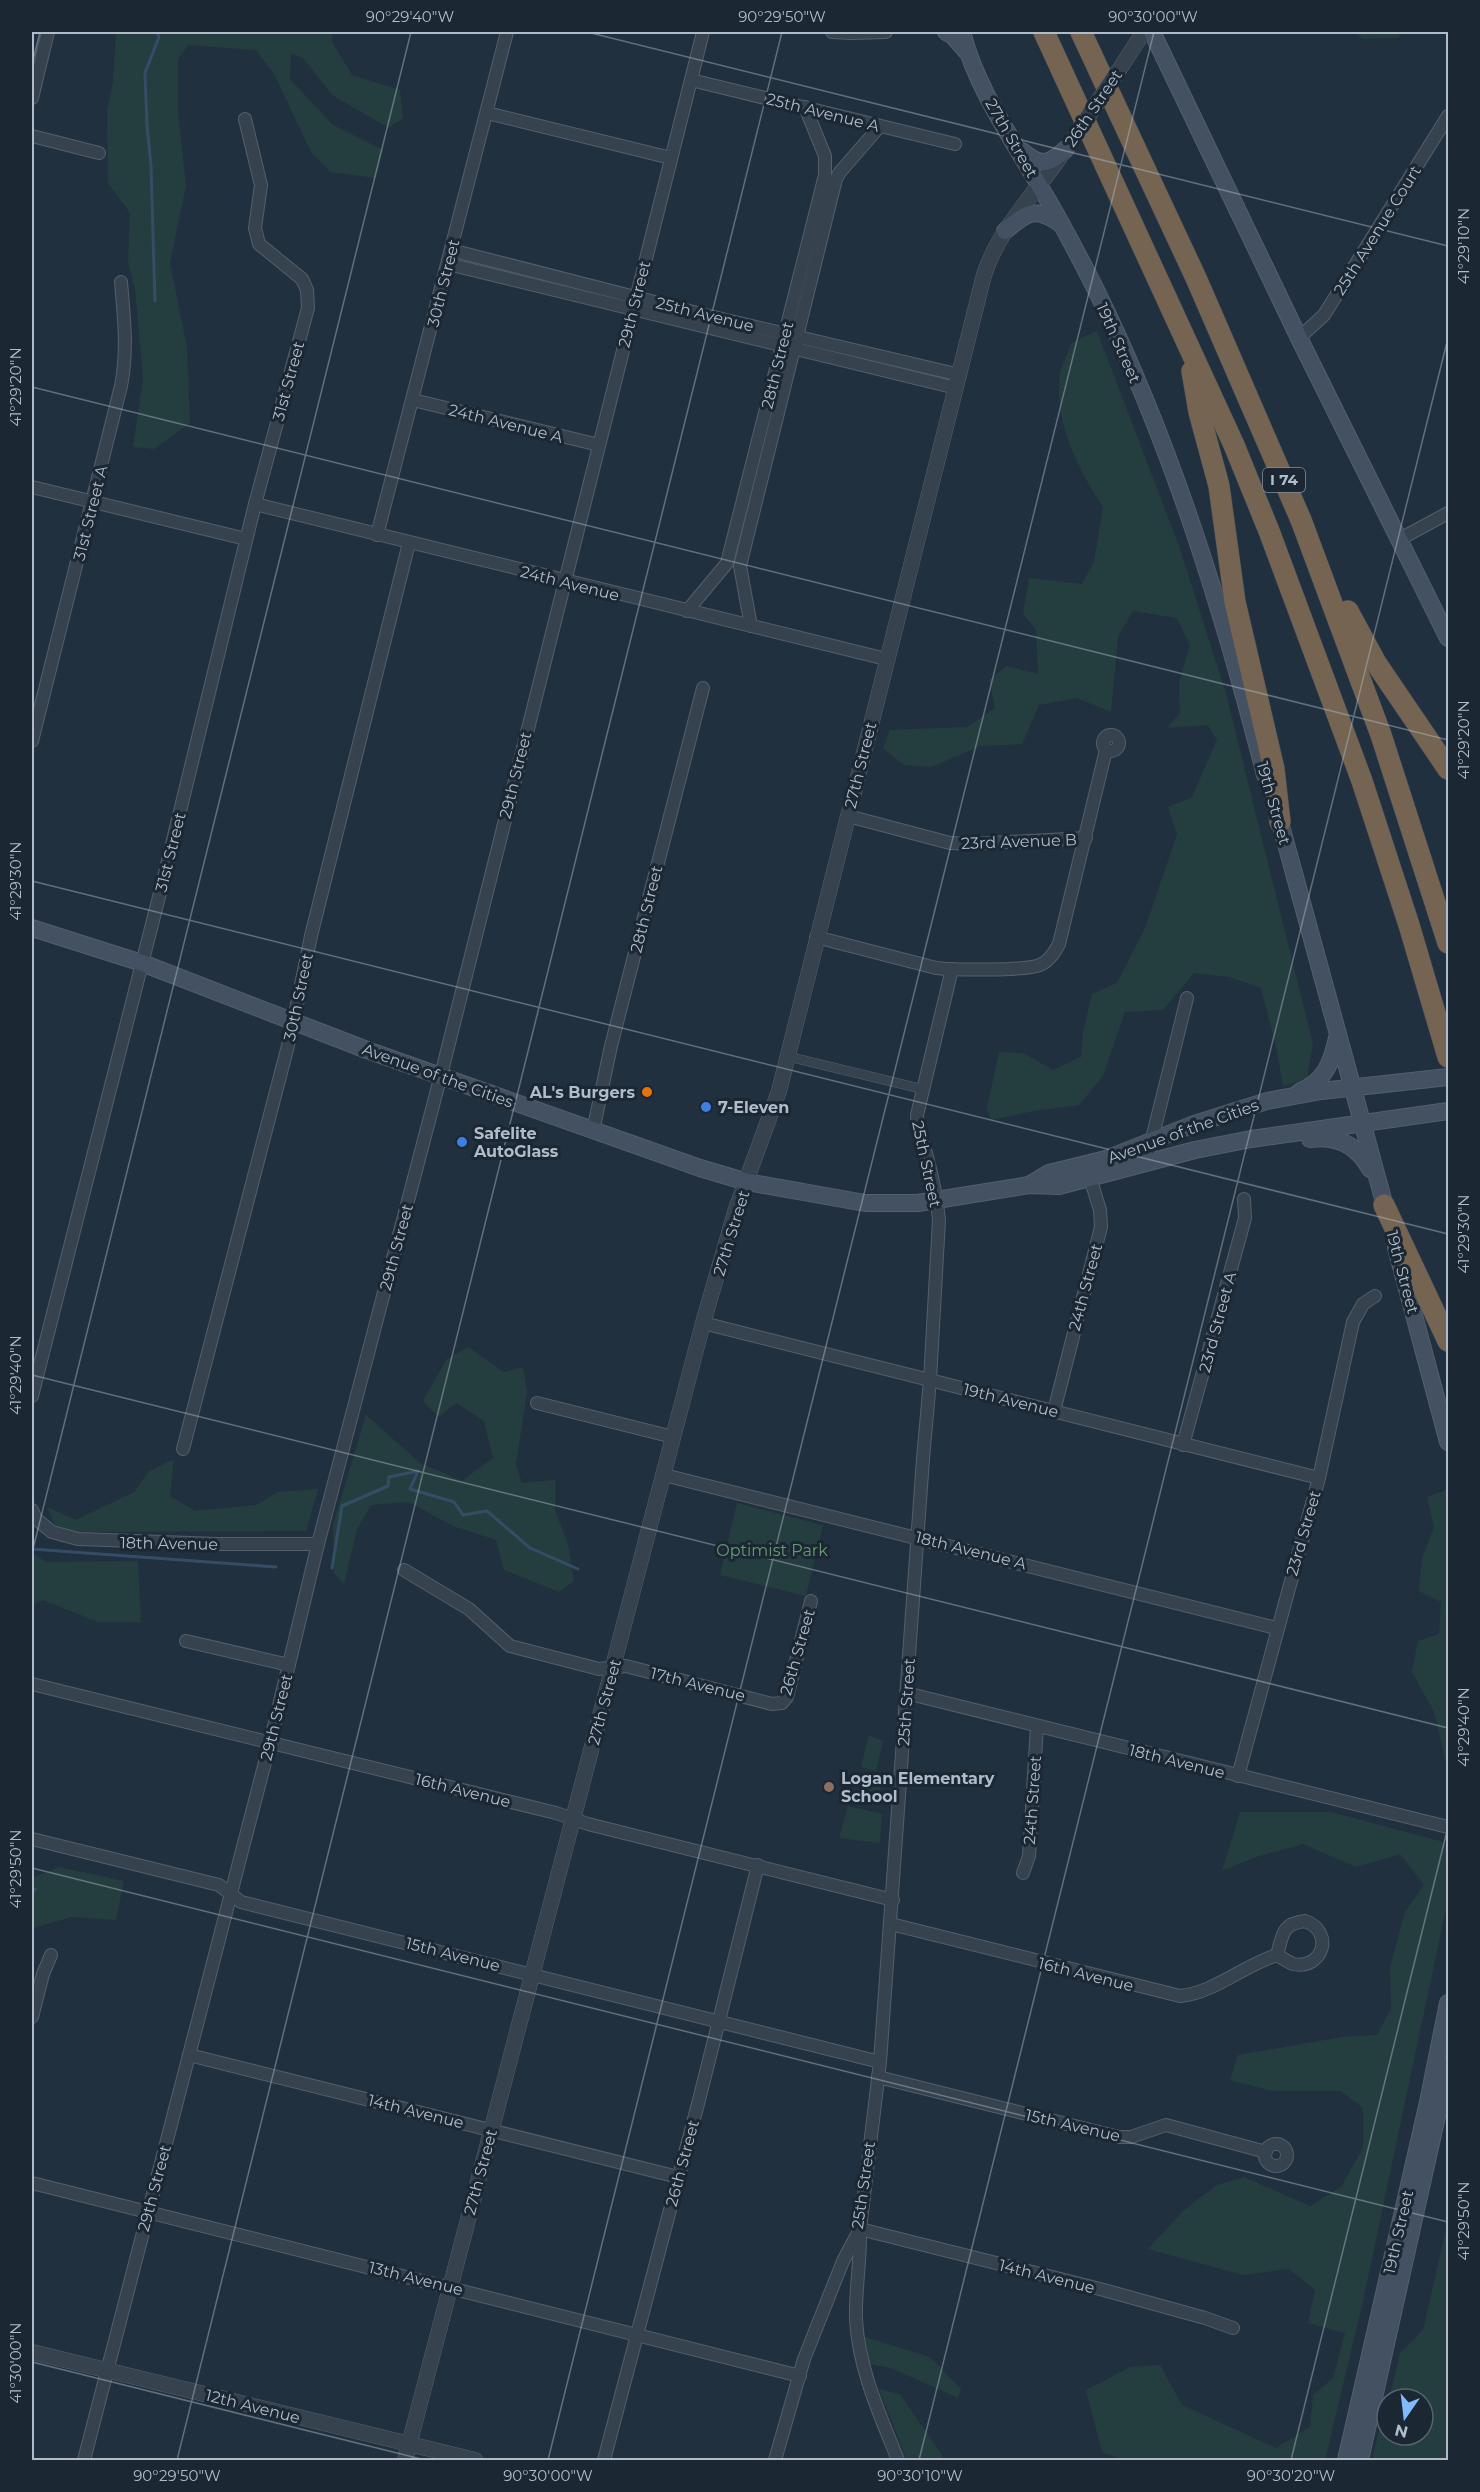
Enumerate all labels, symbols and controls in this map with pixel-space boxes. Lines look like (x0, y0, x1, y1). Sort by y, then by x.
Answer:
text: 90°29'40"W (366, 7, 454, 26)
text: 90°29'50"W (738, 7, 826, 26)
text: 90°30'00"W (1108, 7, 1198, 26)
street label: 26th Street (1061, 66, 1126, 150)
street label: 25th Avenue A (764, 89, 882, 136)
street label: 27th Street (981, 95, 1042, 182)
street label: 25th Avenue Court (1330, 162, 1425, 299)
text: 41°29'10"N (1454, 208, 1473, 284)
street label: 30th Street (423, 237, 464, 329)
street label: 29th Street (615, 258, 655, 350)
street label: 25th Avenue (654, 293, 756, 336)
street label: 19th Street (1092, 300, 1145, 387)
street label: 28th Street (757, 319, 798, 411)
street label: 31st Street (269, 339, 308, 423)
text: 41°29'20"N (6, 347, 25, 427)
street label: 24th Avenue A (447, 400, 565, 447)
street label: 31st Street A (69, 463, 112, 563)
road number: I 74 (1263, 468, 1305, 492)
street label: 24th Avenue (518, 562, 621, 605)
text: 41°29'20"N (1454, 700, 1473, 780)
street label: 27th Street (841, 720, 880, 810)
street label: 29th Street (496, 729, 536, 821)
street label: 19th Street (1253, 759, 1295, 847)
street label: 31st Street (151, 810, 190, 894)
street label: 23rd Avenue B (961, 830, 1077, 853)
text: 41°29'30"N (6, 841, 25, 921)
street label: 28th Street (626, 863, 667, 955)
street label: 30th Street (280, 951, 317, 1043)
street label: Avenue of the Cities (360, 1039, 516, 1112)
place label: AL's Burgers (529, 1083, 635, 1102)
marker: AL's Burgers (640, 1085, 654, 1099)
street label: Avenue of the Cities (1105, 1095, 1261, 1168)
place label: 7-Eleven (718, 1098, 789, 1117)
marker: 7-Eleven (699, 1100, 713, 1114)
street label: 25th Street (908, 1119, 945, 1210)
place label: Safelite AutoGlass (473, 1124, 559, 1161)
marker: Safelite AutoGlass (455, 1135, 469, 1149)
street label: 27th Street (710, 1188, 754, 1278)
text: 41°29'30"N (1454, 1194, 1473, 1274)
street label: 29th Street (376, 1201, 417, 1293)
street label: 19th Street (1382, 1228, 1423, 1316)
street label: 24th Street (1065, 1241, 1106, 1333)
street label: 23rd Street A (1195, 1269, 1240, 1375)
text: 41°29'40"N (6, 1335, 25, 1415)
street label: 19th Avenue (961, 1379, 1061, 1422)
street label: 23rd Street (1282, 1488, 1325, 1578)
street label: 18th Avenue A (913, 1528, 1029, 1574)
street label: 18th Avenue (120, 1533, 218, 1554)
park label: Optimist Park (716, 1541, 828, 1560)
street label: 26th Street (776, 1606, 819, 1697)
street label: 27th Street (584, 1657, 625, 1747)
street label: 25th Street (894, 1657, 919, 1747)
street label: 17th Avenue (649, 1664, 747, 1705)
street label: 29th Street (257, 1671, 297, 1763)
text: 41°29'40"N (1454, 1687, 1473, 1767)
street label: 18th Avenue (1127, 1740, 1227, 1783)
street label: 24th Street (1020, 1754, 1045, 1845)
street label: 16th Avenue (413, 1769, 512, 1811)
place label: Logan Elementary School (841, 1769, 995, 1806)
marker: Logan Elementary School (822, 1780, 836, 1794)
text: 41°29'50"N (6, 1830, 25, 1908)
street label: 15th Avenue (404, 1934, 502, 1975)
street label: 16th Avenue (1036, 1953, 1135, 1995)
street label: 14th Avenue (366, 2090, 466, 2133)
street label: 15th Avenue (1024, 2105, 1122, 2146)
street label: 26th Street (662, 2117, 703, 2208)
street label: 27th Street (460, 2127, 501, 2217)
street label: 25th Street (848, 2140, 879, 2230)
street label: 29th Street (134, 2142, 175, 2234)
text: 41°29'50"N (1454, 2182, 1473, 2260)
street label: 19th Street (1380, 2188, 1417, 2276)
street label: 14th Avenue (997, 2255, 1097, 2298)
street label: 13th Avenue (367, 2258, 465, 2299)
text: 41°30'00"N (6, 2323, 25, 2403)
street label: 12th Avenue (204, 2386, 302, 2427)
north arrow (1375, 2387, 1435, 2447)
text: N (1393, 2420, 1410, 2442)
text: 90°29'50"W (133, 2466, 221, 2485)
text: 90°30'00"W (503, 2466, 593, 2485)
text: 90°30'10"W (877, 2466, 963, 2485)
text: 90°30'20"W (1247, 2466, 1335, 2485)

